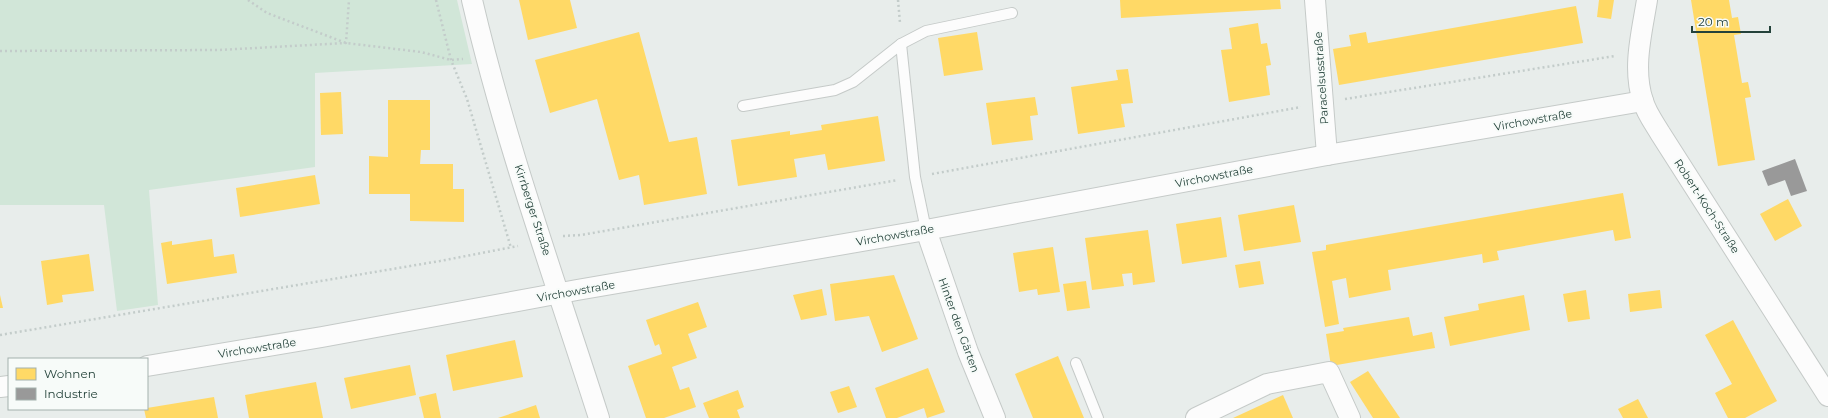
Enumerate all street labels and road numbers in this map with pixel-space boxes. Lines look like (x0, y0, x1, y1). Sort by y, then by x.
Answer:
street label: Paracelsusstraße (1311, 31, 1331, 125)
street label: Virchowstraße (1493, 106, 1573, 134)
street label: Robert-Koch-Straße (1671, 156, 1743, 256)
street label: Virchowstraße (1174, 162, 1254, 190)
street label: Kirrberger Straße (512, 163, 554, 258)
street label: Virchowstraße (855, 221, 935, 249)
street label: Hinter den Gärten (935, 276, 983, 374)
street label: Virchowstraße (536, 277, 616, 305)
street label: Virchowstraße (217, 335, 297, 361)

